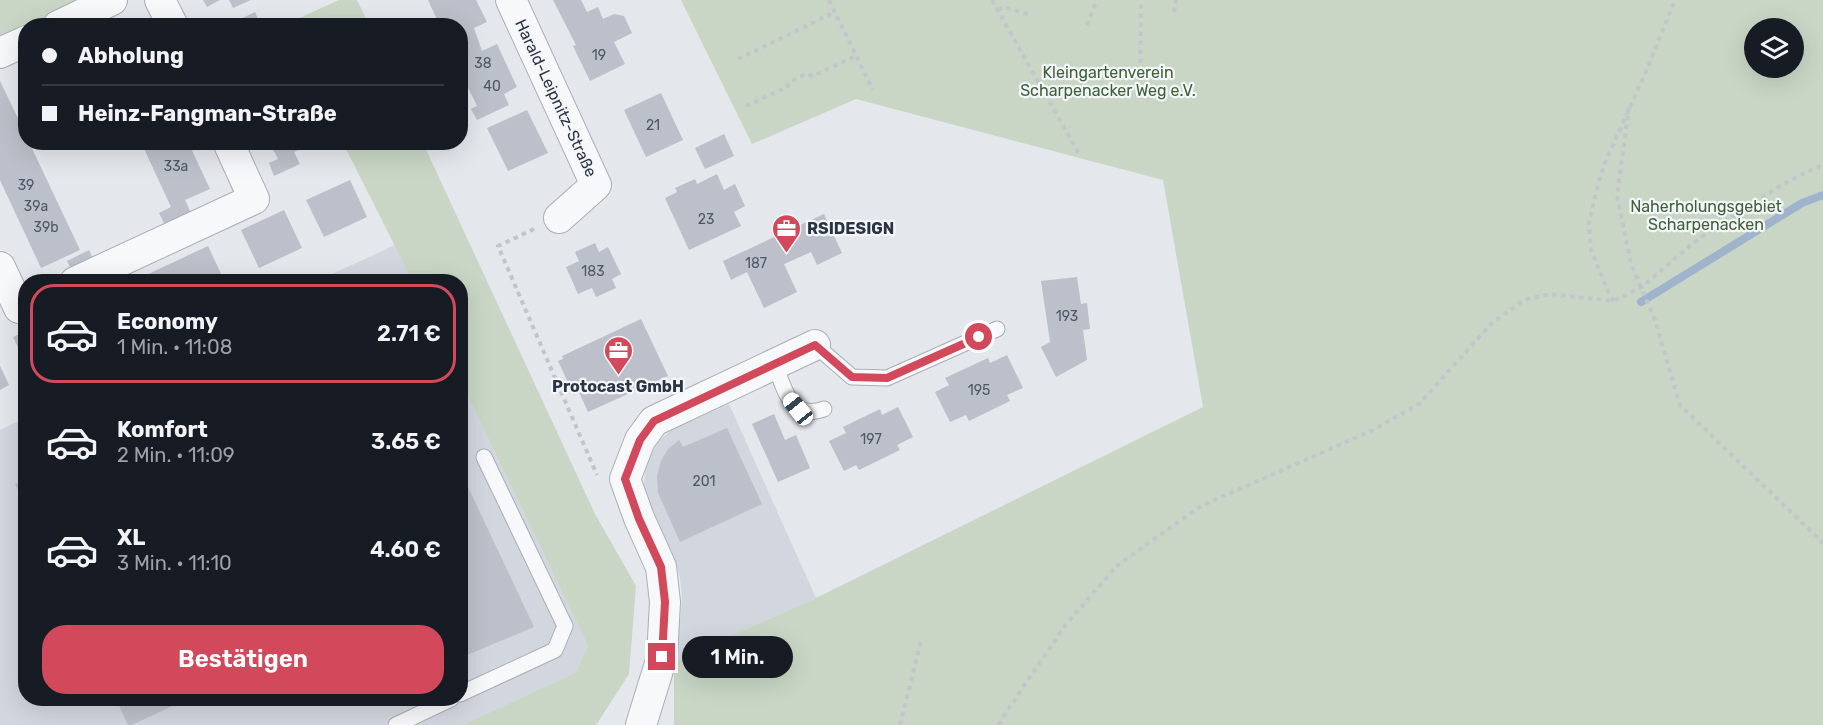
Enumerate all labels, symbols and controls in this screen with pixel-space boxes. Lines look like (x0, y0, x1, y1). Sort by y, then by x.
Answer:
street label: Harald-Leipnitz-Straße (511, 16, 601, 180)
map controls (1744, 18, 1804, 78)
button: layers (1744, 18, 1804, 78)
text: Abholung (78, 42, 184, 69)
house number: 19 (592, 47, 606, 64)
house number: 38 (474, 55, 492, 72)
park label: Kleingartenverein Scharpenacker Weg e.V. (1020, 63, 1196, 100)
house number: 40 (483, 78, 501, 95)
text: Heinz-Fangman-Straße (78, 100, 337, 127)
house number: 21 (646, 117, 660, 134)
house number: 33a (164, 158, 188, 175)
house number: 39 (18, 177, 34, 194)
park label: Naherholungsgebiet Scharpenacken (1630, 197, 1782, 234)
house number: 39a (24, 198, 48, 215)
house number: 23 (698, 211, 714, 228)
office icon: RSIDESIGN (770, 212, 802, 254)
house number: 39b (33, 219, 59, 236)
place label: RSIDESIGN (807, 219, 894, 238)
house number: 187 (745, 255, 767, 272)
house number: 183 (581, 263, 605, 280)
icon: car (45, 307, 99, 361)
text: Economy (117, 308, 218, 335)
house number: 193 (1056, 308, 1078, 325)
text: 2.71 € (377, 320, 441, 347)
route start (965, 323, 992, 350)
office icon: Protocast GmbH (602, 334, 634, 376)
text: 1 Min. · 11:08 (117, 335, 232, 359)
place label: Protocast GmbH (552, 377, 684, 396)
house number: 195 (968, 382, 990, 399)
car (780, 389, 816, 429)
icon: car (45, 415, 99, 469)
text: Komfort (117, 416, 208, 443)
text: 3.65 € (371, 428, 441, 455)
house number: 197 (860, 431, 882, 448)
text: 2 Min. · 11:09 (117, 443, 235, 467)
house number: 201 (692, 473, 716, 490)
icon: car (45, 523, 99, 577)
text: XL (117, 524, 145, 551)
text: 4.60 € (370, 536, 441, 563)
text: 3 Min. · 11:10 (117, 551, 232, 575)
button: Bestätigen (42, 625, 444, 694)
callout: 1 Min. (683, 636, 794, 678)
route end (648, 643, 675, 670)
text: 1 Min. (710, 645, 765, 669)

